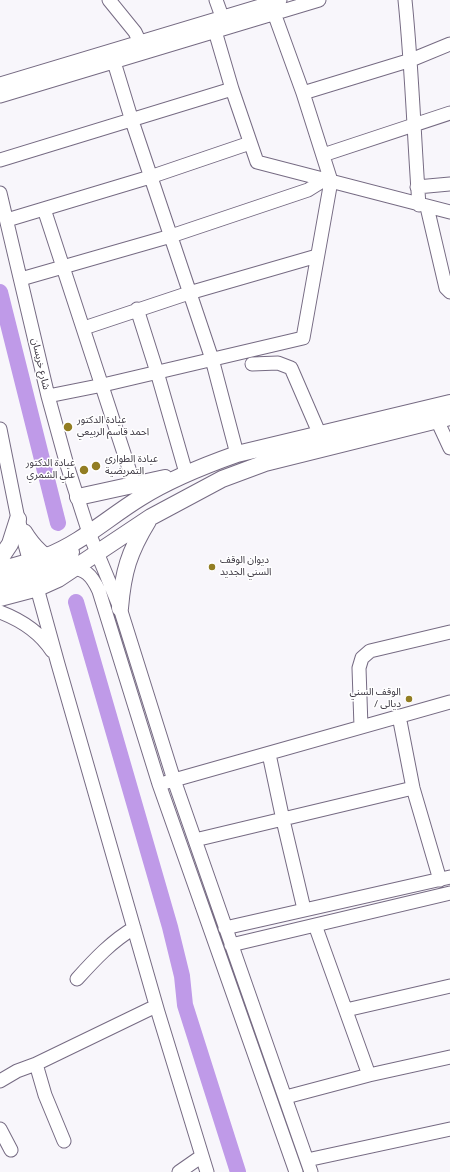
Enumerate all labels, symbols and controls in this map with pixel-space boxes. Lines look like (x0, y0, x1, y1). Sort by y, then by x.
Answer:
street label: شارع خريسان (28, 337, 52, 391)
place label: عيادة الدكتور احمد قاسم الربيعي (77, 415, 149, 438)
marker: عيادة الدكتور احمد قاسم الربيعي (62, 421, 74, 433)
place label: عيادة الطوارئ التمريضية (105, 454, 158, 478)
place label: عيادة الدكتور علي الشمري (26, 458, 75, 482)
marker: عيادة الطوارئ التمريضية (90, 460, 102, 472)
marker: عيادة الدكتور علي الشمري (78, 464, 90, 476)
place label: ديوان الوقف السني الجديد (220, 555, 271, 578)
marker: ديوان الوقف السني الجديد (207, 562, 217, 572)
place label: الوقف السني / ديالى (349, 687, 401, 710)
marker: الوقف السني / ديالى (404, 694, 414, 704)

